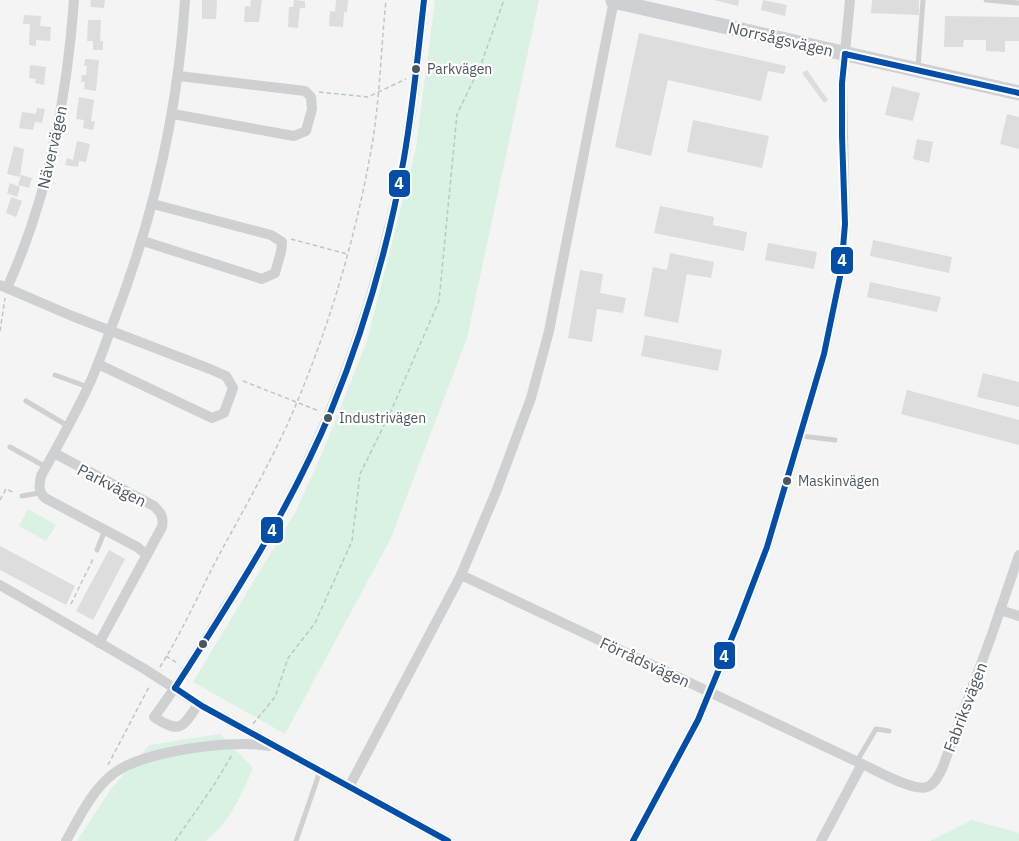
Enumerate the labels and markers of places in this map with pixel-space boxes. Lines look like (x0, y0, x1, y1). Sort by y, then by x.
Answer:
place label: Parkvägen (427, 60, 492, 78)
marker: Parkvägen (410, 63, 422, 75)
place label: Industrivägen (339, 409, 426, 427)
marker: Industrivägen (322, 412, 334, 424)
place label: Maskinvägen (798, 472, 880, 490)
marker: Maskinvägen (781, 475, 793, 487)
unlabelled marker (197, 638, 209, 650)

